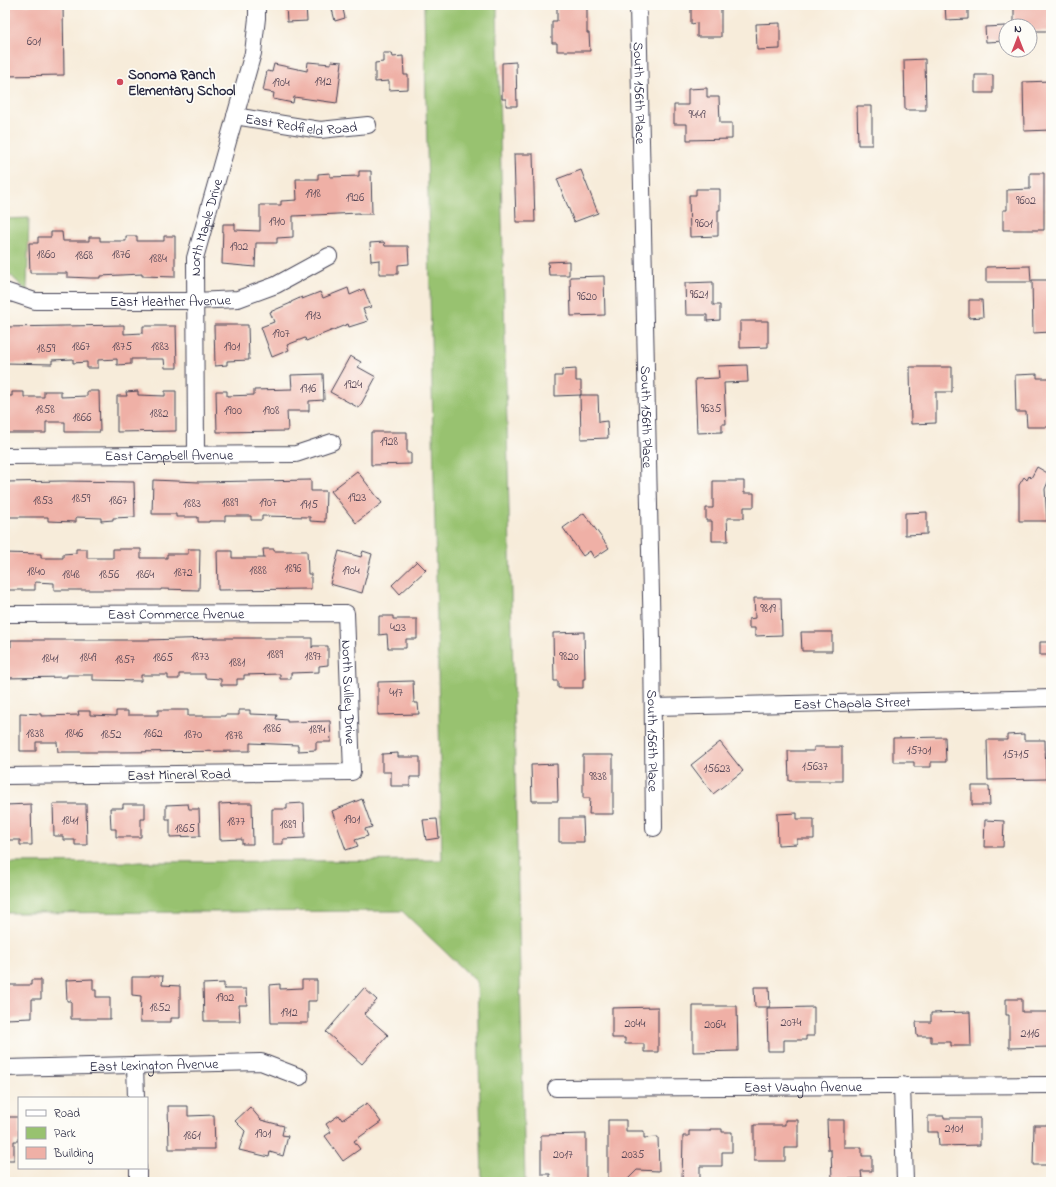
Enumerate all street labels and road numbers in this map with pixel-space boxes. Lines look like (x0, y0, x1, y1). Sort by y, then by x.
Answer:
street label: South 156th Place (627, 42, 650, 145)
street label: East Redfield Road (243, 109, 358, 142)
street label: North Maple Drive (186, 176, 229, 276)
street label: East Heather Avenue (110, 290, 232, 313)
street label: South 156th Place (634, 366, 657, 469)
street label: East Campbell Avenue (105, 445, 234, 467)
street label: East Commerce Avenue (108, 604, 245, 626)
street label: North Sulley Drive (335, 639, 360, 745)
street label: South 156th Place (641, 690, 663, 793)
street label: East Chapala Street (793, 692, 911, 716)
street label: East Mineral Road (127, 764, 231, 787)
street label: East Lexington Avenue (89, 1054, 220, 1078)
street label: East Vaughn Avenue (744, 1077, 863, 1100)

